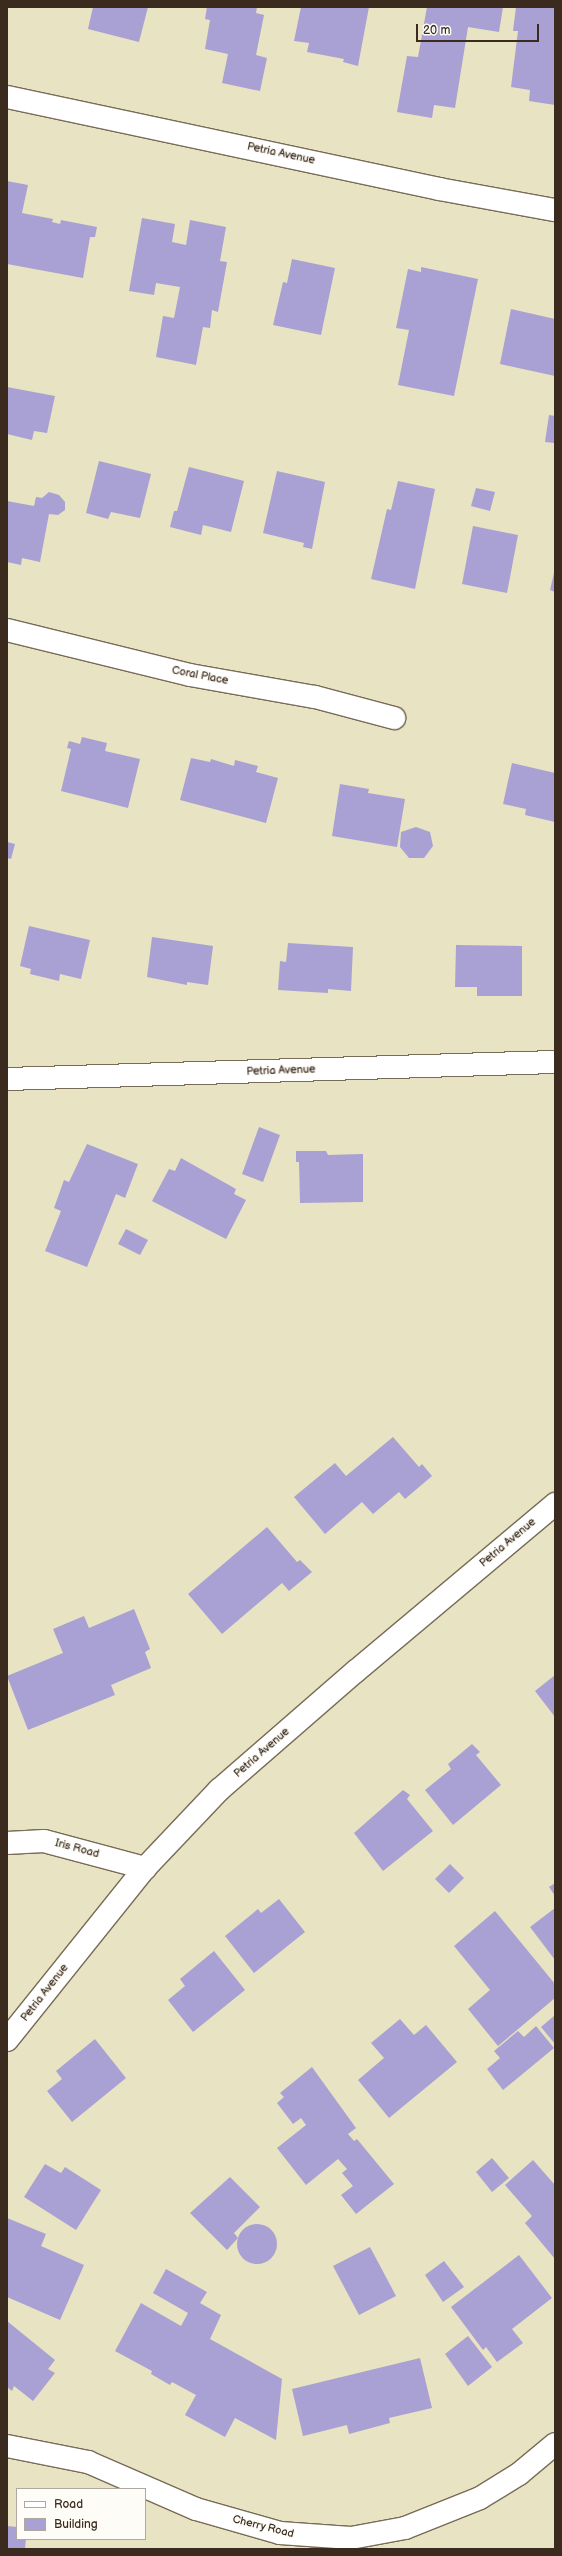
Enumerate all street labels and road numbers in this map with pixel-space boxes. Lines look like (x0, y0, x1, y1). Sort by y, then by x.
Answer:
street label: Petria Avenue (246, 140, 316, 168)
street label: Coral Place (171, 664, 229, 688)
street label: Petria Avenue (246, 1063, 316, 1079)
street label: Petria Avenue (477, 1516, 539, 1570)
street label: Petria Avenue (232, 1725, 292, 1781)
street label: Iris Road (54, 1837, 100, 1861)
street label: Petria Avenue (19, 1962, 71, 2024)
street label: Cherry Road (231, 2513, 295, 2541)

